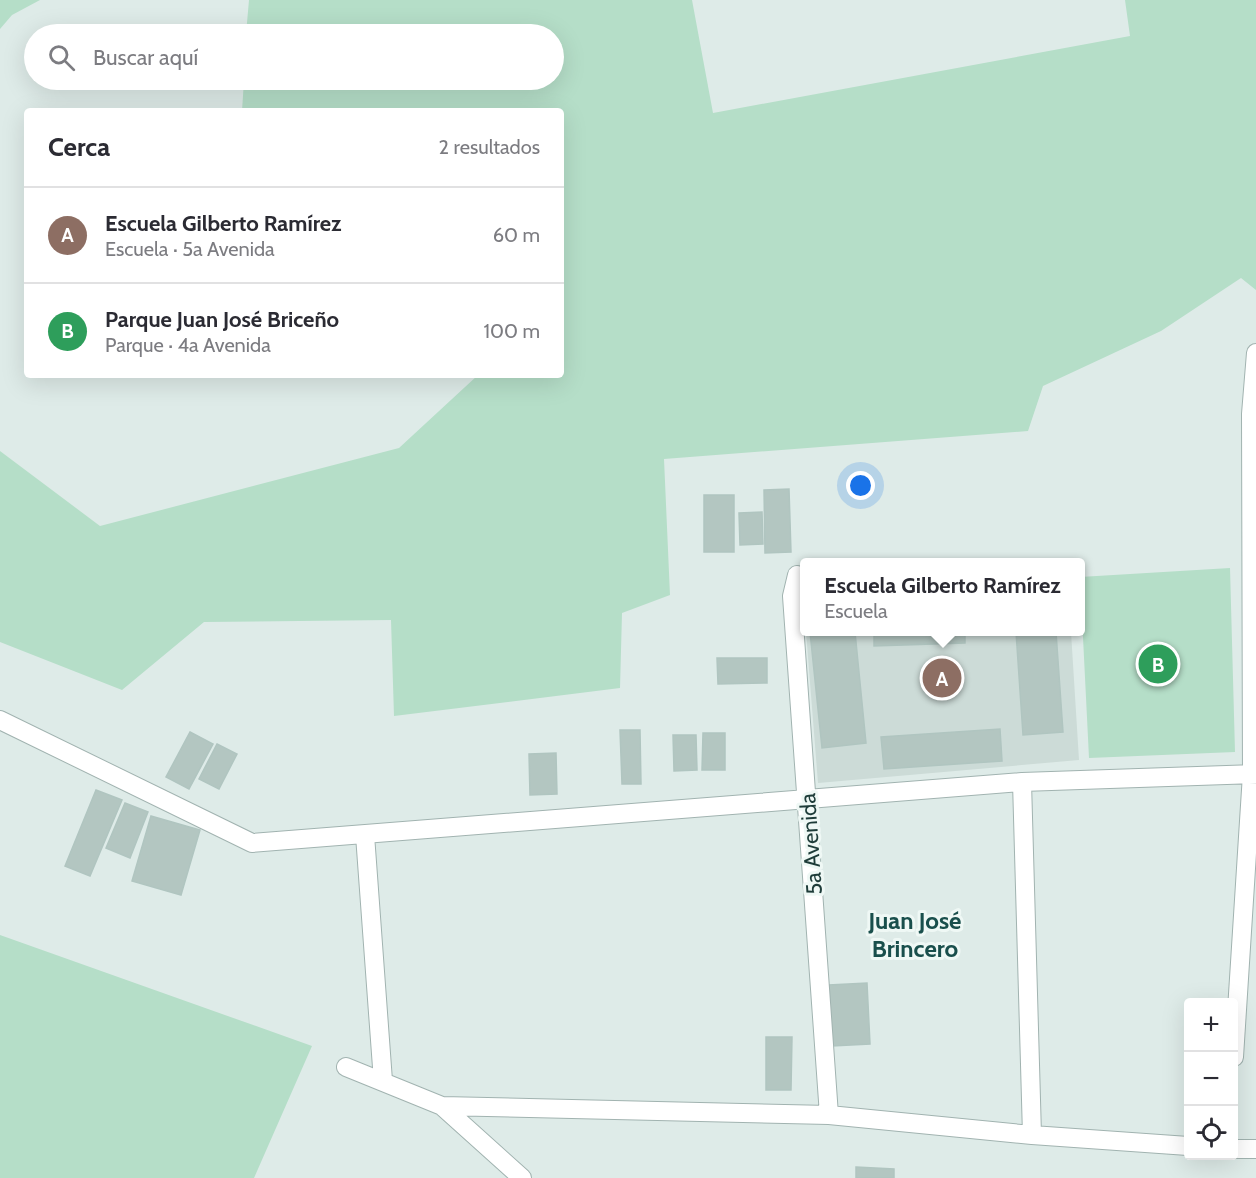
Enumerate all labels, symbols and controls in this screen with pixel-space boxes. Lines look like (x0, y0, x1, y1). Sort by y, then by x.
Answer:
search box (24, 24, 564, 90)
icon: search (45, 41, 78, 74)
text: Buscar aquí (93, 44, 198, 71)
text: Cerca (48, 131, 110, 163)
text: 2 resultados (439, 135, 540, 159)
text: Escuela Gilberto Ramírez (105, 210, 342, 237)
text: A (61, 223, 74, 247)
text: 60 m (493, 223, 540, 247)
text: Escuela · 5a Avenida (105, 237, 275, 261)
text: Parque Juan José Briceño (105, 306, 339, 333)
text: B (61, 319, 74, 343)
text: 100 m (484, 319, 540, 343)
text: Parque · 4a Avenida (105, 333, 271, 357)
your location (846, 471, 875, 500)
popup (800, 558, 1085, 636)
text: Escuela Gilberto Ramírez (824, 572, 1061, 599)
text: Escuela (824, 599, 888, 623)
pin: B (1138, 642, 1178, 686)
pin: A (922, 656, 962, 700)
street label: 5a Avenida (794, 792, 828, 896)
district label: Juan José Brincero (868, 906, 961, 963)
map controls (1184, 998, 1238, 1160)
button: + (1184, 998, 1238, 1052)
button: − (1184, 1052, 1238, 1106)
button: locate (1184, 1106, 1238, 1160)

